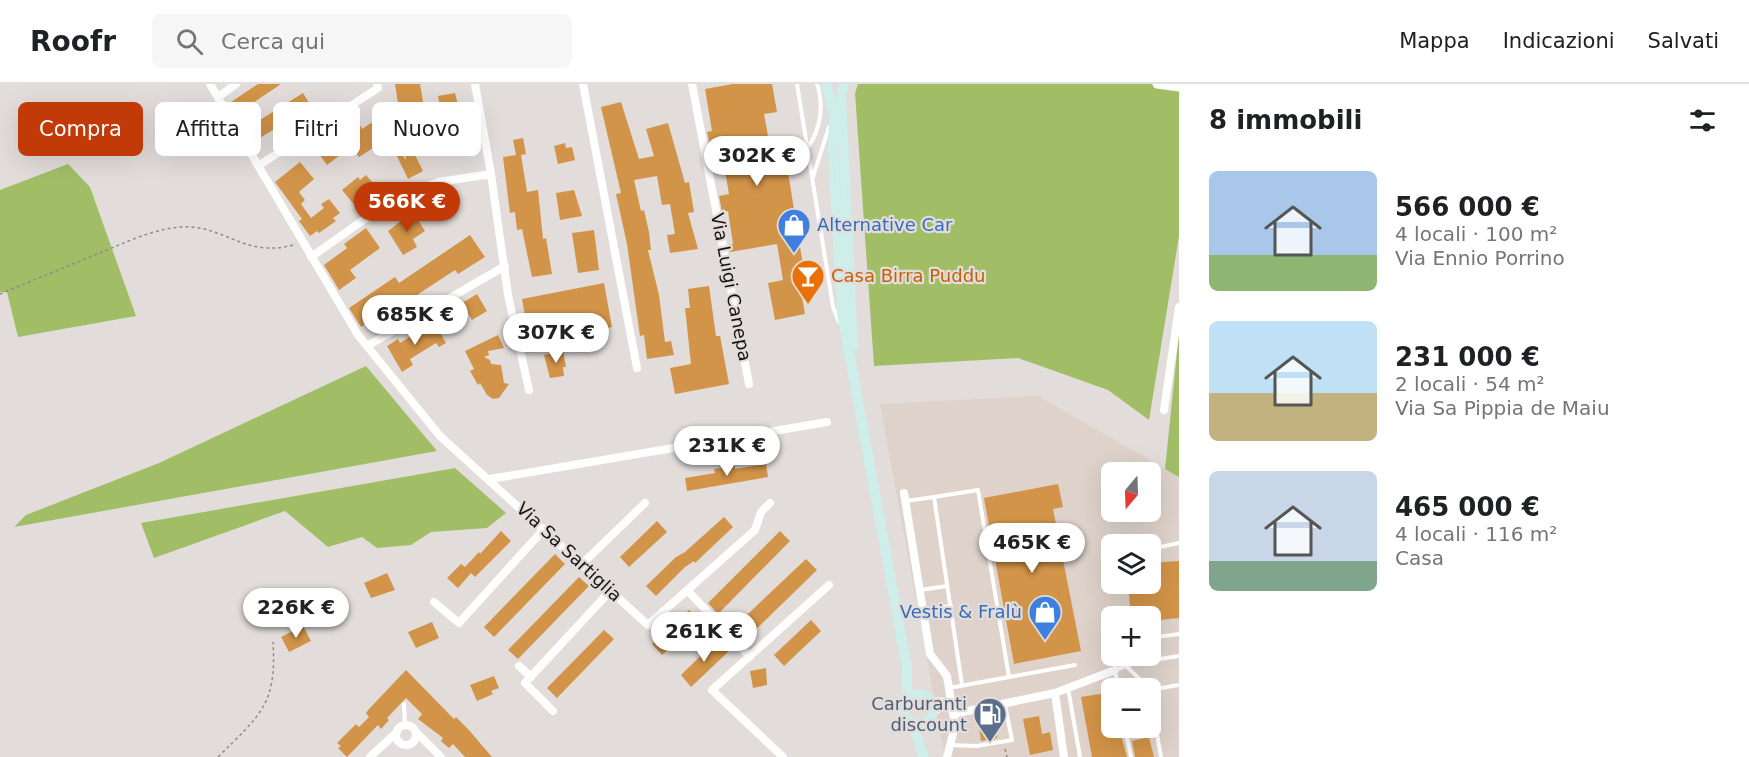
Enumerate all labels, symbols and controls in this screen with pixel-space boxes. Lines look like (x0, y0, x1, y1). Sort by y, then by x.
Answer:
search box (152, 14, 572, 68)
text: Roofr (30, 25, 116, 58)
icon: search (173, 25, 206, 58)
text: Cerca qui (221, 29, 325, 54)
text: Mappa (1399, 29, 1470, 53)
text: Indicazioni (1503, 29, 1615, 53)
text: Salvati (1648, 29, 1719, 53)
chip: Compra (18, 102, 143, 156)
chip: Affitta (155, 102, 261, 156)
chip: Filtri (273, 102, 360, 156)
chip: Nuovo (372, 102, 481, 156)
icon: filters (1686, 104, 1719, 137)
text: 8 immobili (1209, 105, 1362, 135)
pin: 302K € (708, 136, 806, 187)
text: 302K € (718, 143, 796, 167)
pin: 566K € (358, 182, 456, 233)
text: 566K € (368, 189, 446, 213)
text: 566 000 € (1395, 192, 1540, 222)
icon: home (1257, 195, 1329, 267)
shop icon: Alternative Car (776, 207, 812, 254)
street label: Via Luigi Canepa (707, 211, 756, 363)
place label: Alternative Car (817, 214, 953, 235)
text: 4 locali · 100 m² (1395, 222, 1557, 246)
text: Via Ennio Porrino (1395, 246, 1565, 270)
bar icon: Casa Birra Puddu (790, 258, 826, 305)
place label: Casa Birra Puddu (831, 265, 986, 286)
pin: 685K € (366, 295, 464, 346)
text: 685K € (376, 302, 454, 326)
pin: 307K € (507, 313, 605, 364)
text: 307K € (517, 320, 595, 344)
text: 231 000 € (1395, 342, 1540, 372)
icon: home (1257, 345, 1329, 417)
text: 2 locali · 54 m² (1395, 372, 1545, 396)
text: Via Sa Pippia de Maiu (1395, 396, 1610, 420)
pin: 231K € (678, 426, 776, 477)
text: 231K € (688, 433, 766, 457)
north arrow (1101, 462, 1161, 522)
map controls (1101, 462, 1161, 738)
text: 465 000 € (1395, 492, 1540, 522)
icon: home (1257, 495, 1329, 567)
street label: Via Sa Sartiglia (512, 497, 626, 606)
text: 4 locali · 116 m² (1395, 522, 1557, 546)
pin: 465K € (983, 523, 1081, 574)
text: 465K € (993, 530, 1071, 554)
button: layers (1101, 534, 1161, 594)
text: Casa (1395, 546, 1444, 570)
pin: 226K € (247, 588, 345, 639)
shop icon: Vestis & Fralù (1027, 594, 1063, 641)
text: 226K € (257, 595, 335, 619)
place label: Vestis & Fralù (900, 601, 1022, 622)
button: + (1101, 606, 1161, 666)
pin: 261K € (655, 612, 753, 663)
text: 261K € (665, 619, 743, 643)
button: − (1101, 678, 1161, 738)
place label: Carburanti discount (871, 693, 967, 735)
fuel station icon: Carburanti discount (972, 696, 1008, 743)

